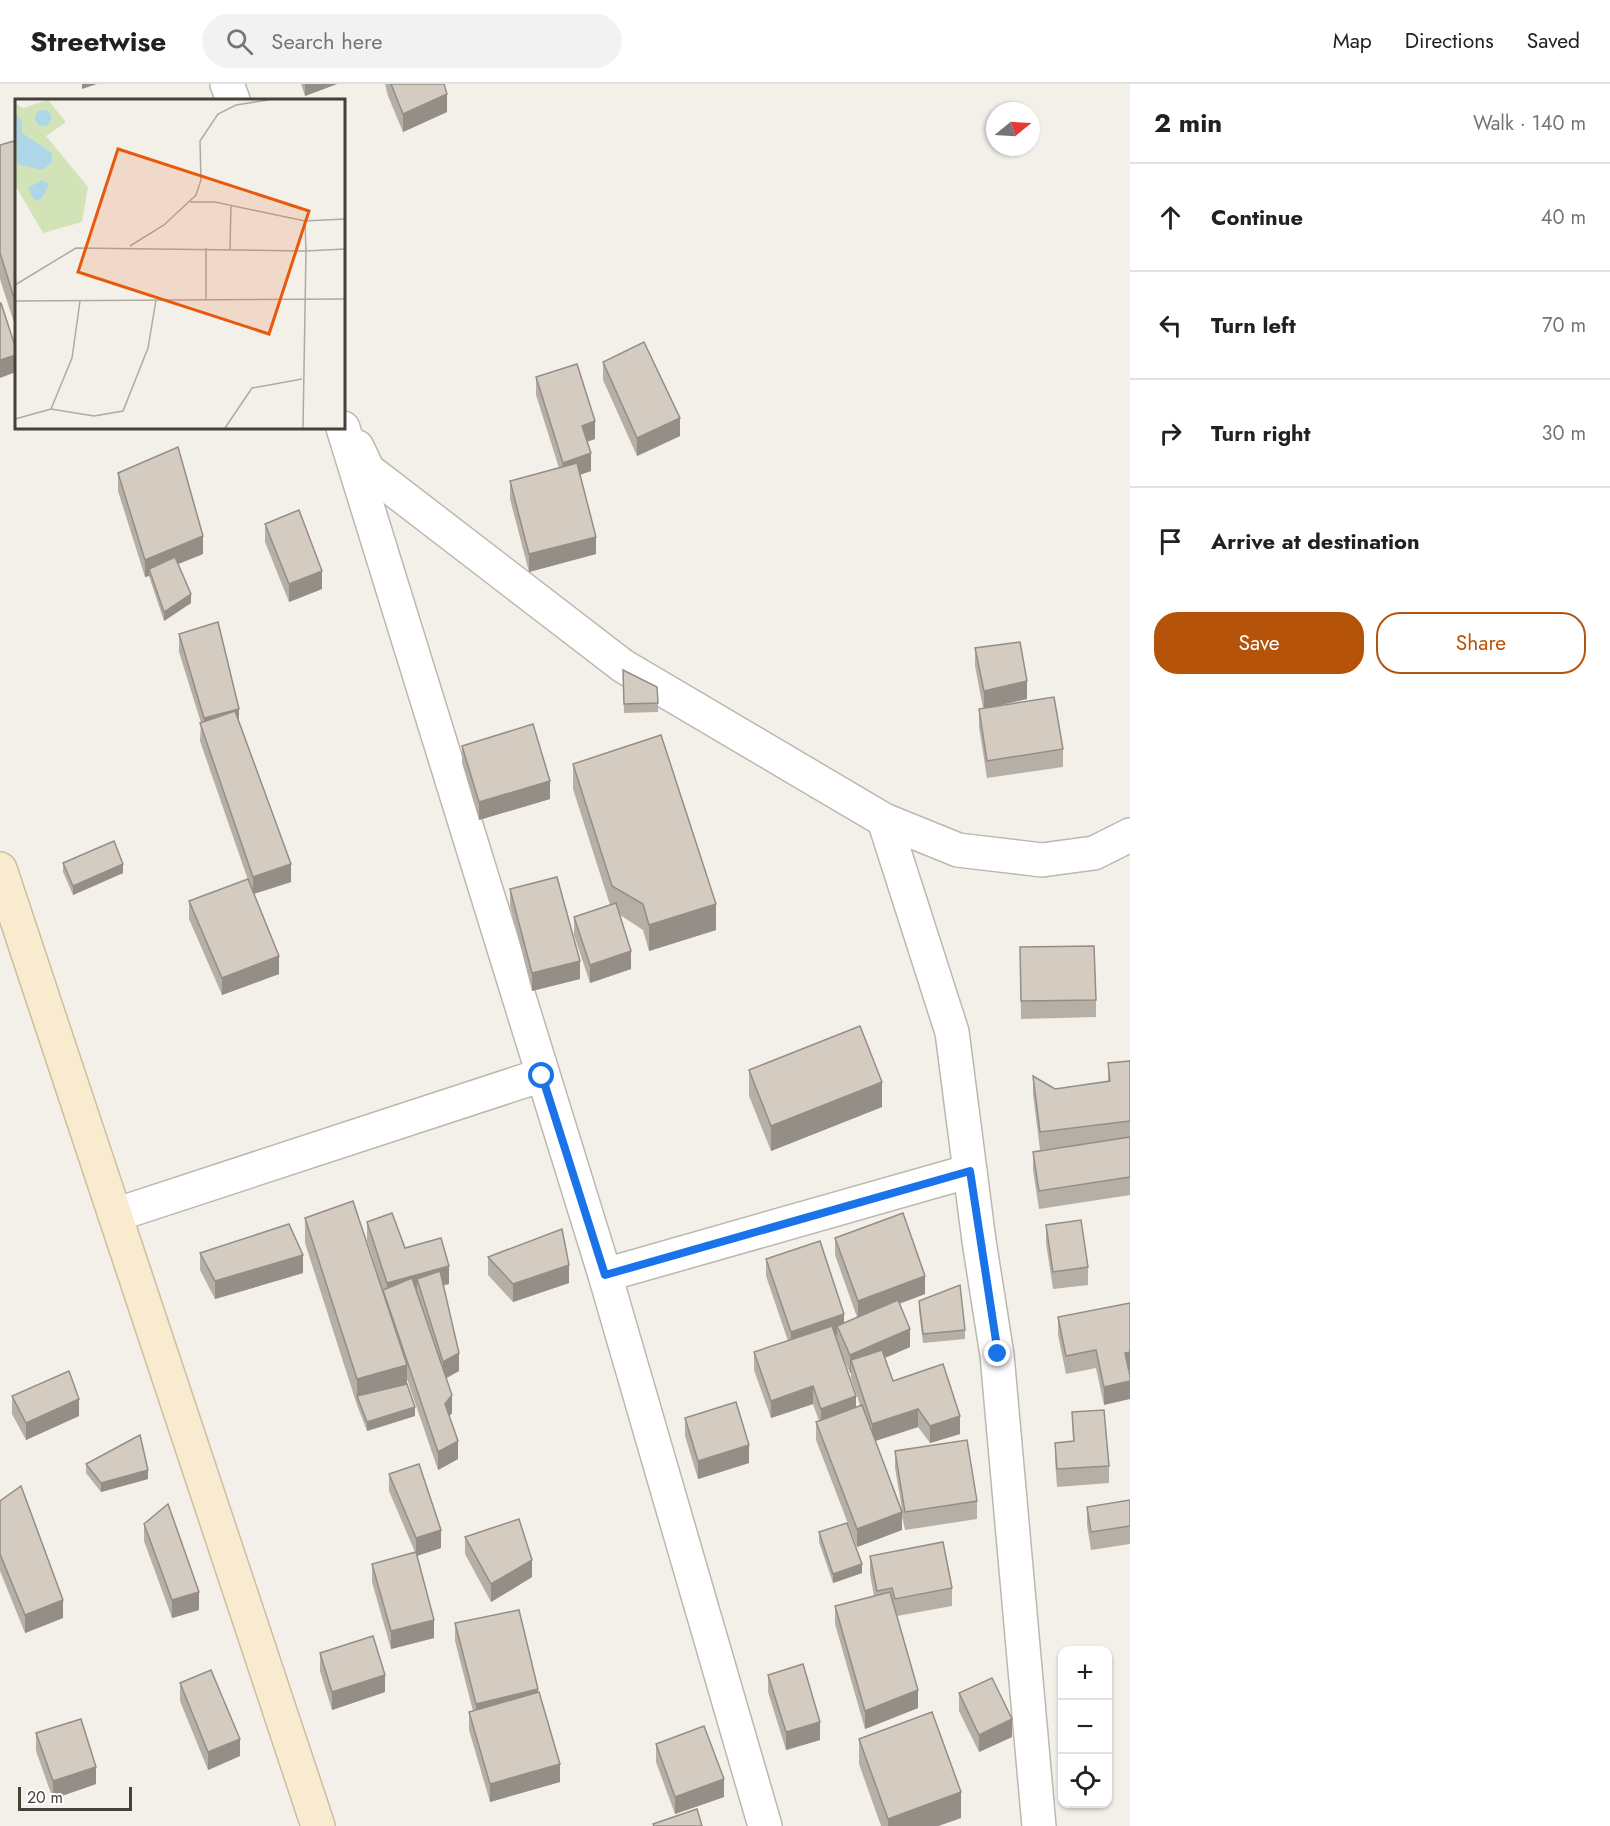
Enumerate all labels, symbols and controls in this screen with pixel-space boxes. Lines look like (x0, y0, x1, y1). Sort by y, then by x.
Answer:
search box (202, 14, 622, 68)
text: Streetwise (30, 21, 166, 62)
icon: search (223, 25, 256, 58)
text: Search here (271, 25, 383, 57)
text: Map (1333, 26, 1372, 56)
text: Directions (1405, 26, 1494, 56)
text: Saved (1527, 26, 1580, 56)
inset map (15, 99, 345, 429)
north arrow (986, 102, 1040, 156)
text: 2 min (1154, 104, 1222, 142)
text: Walk · 140 m (1473, 109, 1586, 138)
icon: ahead (1154, 201, 1187, 234)
text: Continue (1211, 201, 1303, 233)
text: 40 m (1541, 203, 1586, 232)
icon: left (1154, 309, 1187, 342)
text: Turn left (1211, 309, 1296, 341)
text: 70 m (1542, 311, 1586, 340)
icon: right (1154, 417, 1187, 450)
text: Turn right (1211, 417, 1311, 449)
text: 30 m (1541, 419, 1586, 448)
icon: arrive (1154, 525, 1187, 558)
text: Arrive at destination (1211, 525, 1420, 557)
button: Save (1154, 612, 1364, 674)
button: Share (1376, 612, 1586, 674)
route start (528, 1062, 554, 1088)
route end (984, 1340, 1010, 1366)
map controls (1058, 1646, 1112, 1808)
button: + (1058, 1646, 1112, 1700)
button: − (1058, 1700, 1112, 1754)
button: locate (1058, 1754, 1112, 1808)
scale bar (18, 1784, 132, 1812)
text: 20 m (27, 1786, 63, 1809)

